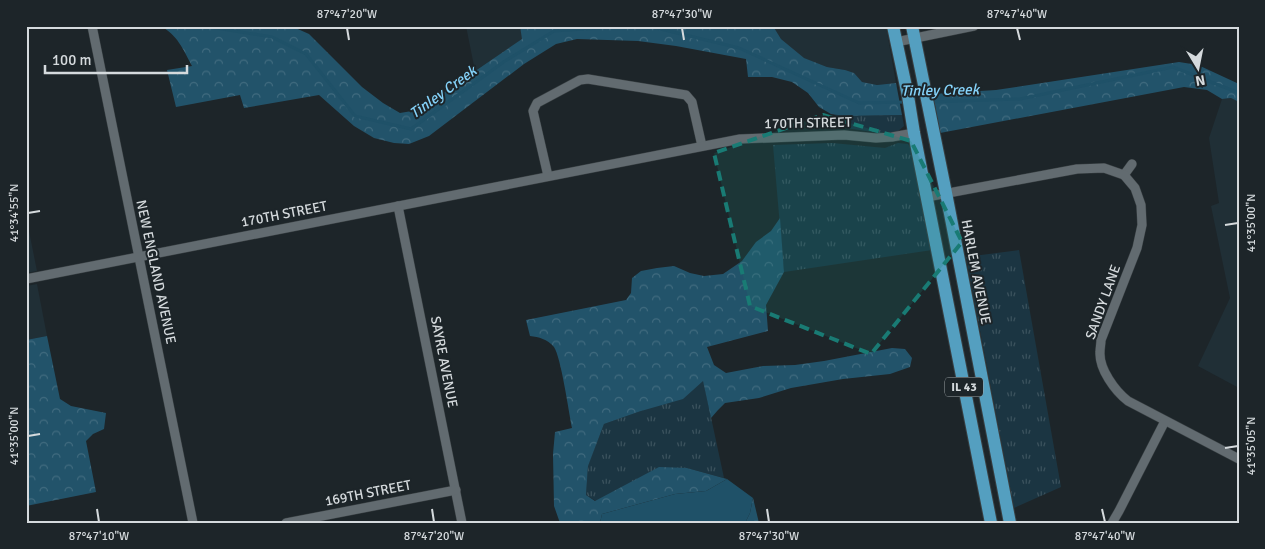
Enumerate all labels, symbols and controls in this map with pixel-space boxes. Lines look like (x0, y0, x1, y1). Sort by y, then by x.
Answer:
text: 87°47'20"W (317, 7, 377, 22)
text: 87°47'30"W (652, 7, 712, 22)
text: 87°47'40"W (987, 7, 1047, 22)
scale bar (45, 42, 188, 74)
north arrow (1172, 42, 1222, 92)
text: 100 m (52, 51, 92, 69)
water label: Tinley Creek (406, 61, 481, 122)
text: N (1194, 71, 1206, 90)
water label: Tinley Creek (901, 80, 981, 100)
street label: 170TH STREET (764, 114, 852, 132)
text: 41°34'55"N (7, 184, 22, 242)
text: 41°35'00"N (1244, 194, 1259, 252)
street label: 170TH STREET (239, 197, 329, 231)
street label: NEW ENGLAND AVENUE (132, 198, 180, 346)
street label: HARLEM AVENUE (957, 218, 995, 326)
street label: SANDY LANE (1082, 262, 1124, 342)
street label: SAYRE AVENUE (427, 315, 461, 409)
road number: IL 43 (945, 378, 983, 397)
text: 41°35'00"N (7, 407, 22, 465)
text: 41°35'05"N (1244, 417, 1259, 475)
street label: 169TH STREET (323, 476, 413, 510)
text: 87°47'10"W (69, 529, 129, 544)
text: 87°47'20"W (404, 529, 464, 544)
text: 87°47'30"W (739, 529, 799, 544)
text: 87°47'40"W (1075, 529, 1135, 544)

